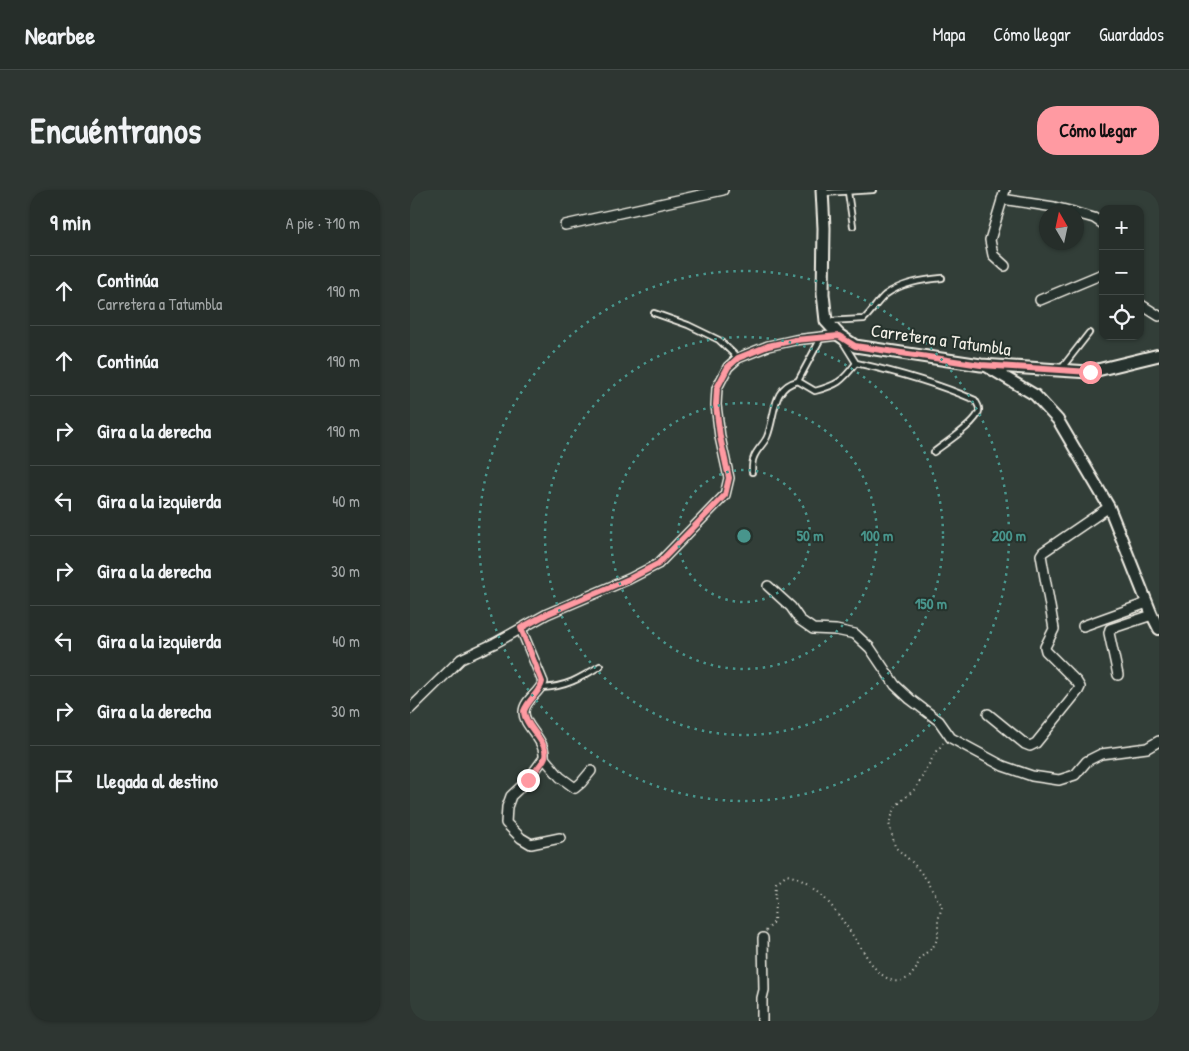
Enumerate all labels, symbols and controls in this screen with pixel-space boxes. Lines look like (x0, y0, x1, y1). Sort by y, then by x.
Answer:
text: Nearbee (25, 19, 95, 51)
text: Mapa (933, 22, 965, 47)
text: Cómo llegar (993, 22, 1071, 47)
text: Guardados (1099, 22, 1164, 47)
button: Cómo llegar (1037, 106, 1159, 155)
text: Encuéntranos (30, 107, 201, 154)
north arrow (1039, 205, 1084, 250)
map controls (1099, 205, 1144, 340)
button: + (1099, 205, 1144, 250)
text: 9 min (50, 208, 91, 237)
text: A pie · 710 m (286, 212, 360, 234)
button: − (1099, 250, 1144, 295)
text: Continúa (97, 267, 158, 293)
icon: ahead (50, 277, 78, 305)
text: 190 m (327, 280, 360, 302)
text: Carretera a Tatumbla (97, 293, 222, 315)
button: locate (1099, 295, 1144, 340)
street label: Carretera a Tatumbla (870, 317, 1013, 362)
icon: ahead (50, 347, 78, 375)
text: Continúa (97, 348, 158, 374)
text: 190 m (327, 350, 360, 372)
route start (1079, 361, 1102, 384)
icon: right (50, 417, 78, 445)
text: Gira a la derecha (97, 418, 211, 444)
text: 190 m (327, 420, 360, 442)
icon: left (50, 487, 78, 515)
text: Gira a la izquierda (97, 488, 221, 514)
text: 40 m (332, 490, 360, 512)
text: 50 m (797, 525, 823, 546)
text: 100 m (861, 525, 893, 546)
text: 200 m (992, 525, 1026, 546)
centre of rings (735, 527, 753, 545)
icon: right (50, 557, 78, 585)
text: Gira a la derecha (97, 558, 211, 584)
text: 30 m (331, 560, 360, 582)
text: 150 m (915, 593, 947, 614)
icon: left (50, 627, 78, 655)
text: Gira a la izquierda (97, 628, 221, 654)
text: 40 m (332, 630, 360, 652)
icon: right (50, 697, 78, 725)
text: Gira a la derecha (97, 698, 211, 724)
text: 30 m (331, 700, 360, 722)
icon: arrive (50, 767, 78, 795)
text: Llegada al destino (97, 768, 218, 794)
route end (517, 769, 540, 792)

